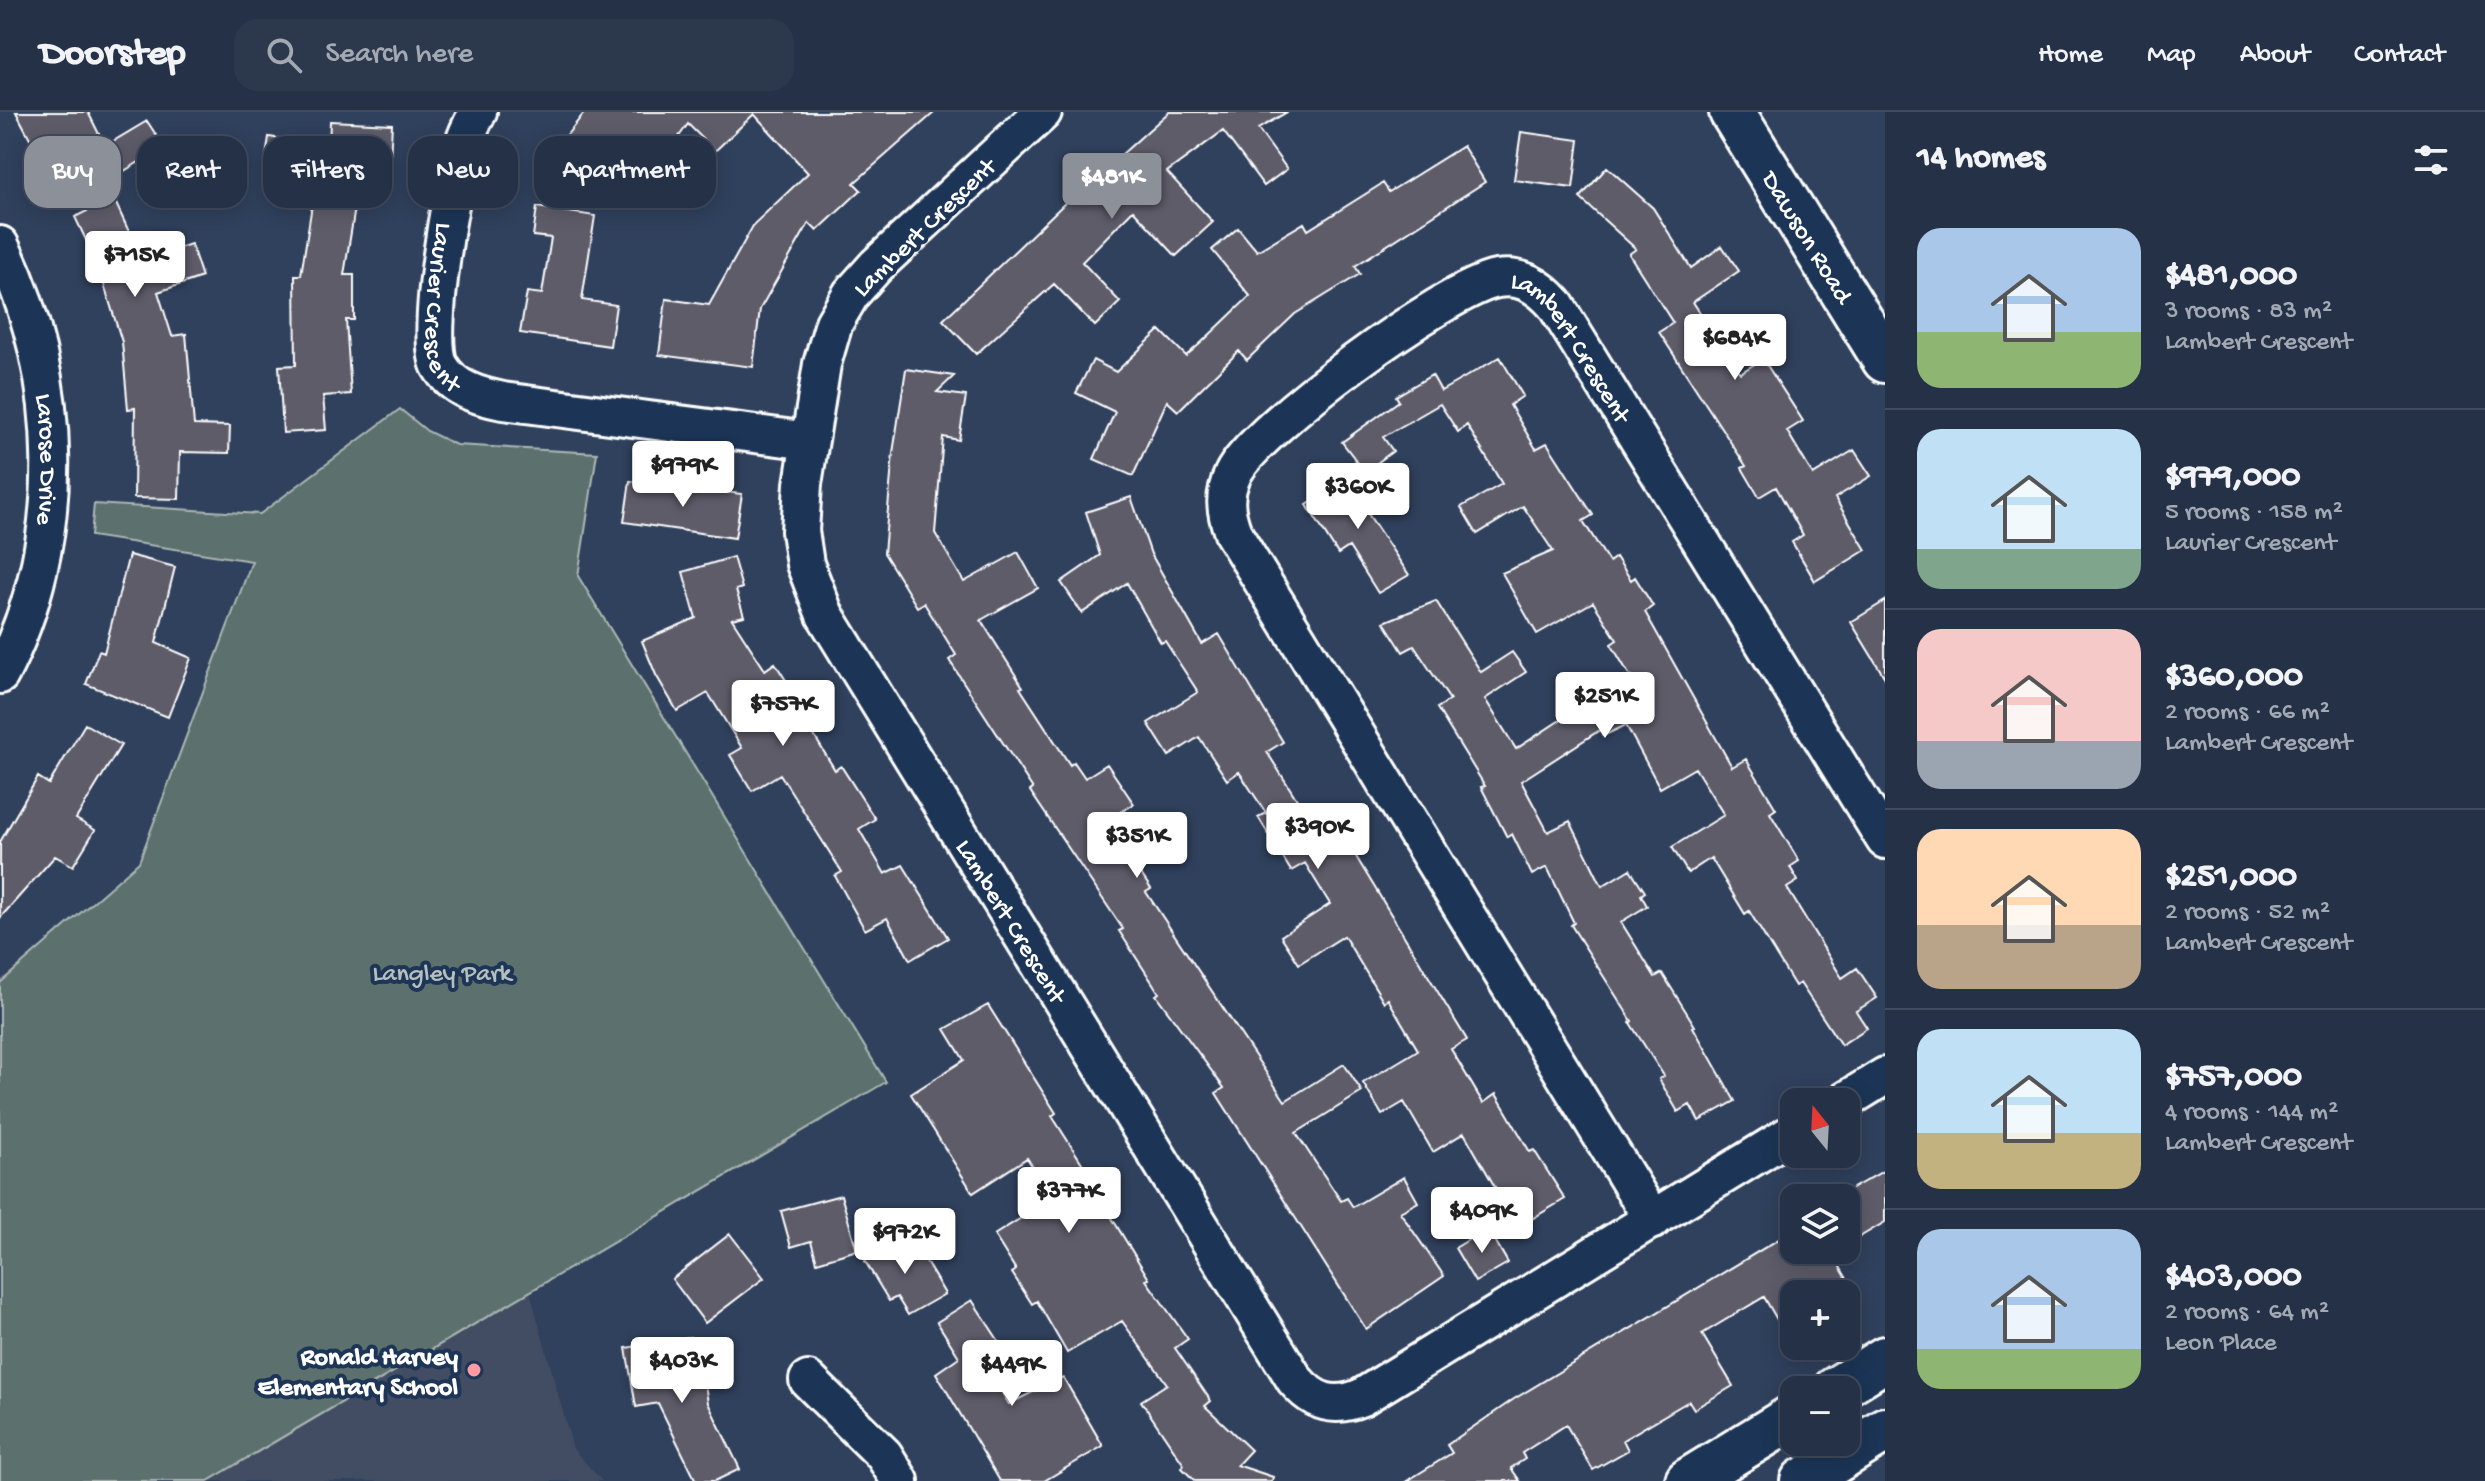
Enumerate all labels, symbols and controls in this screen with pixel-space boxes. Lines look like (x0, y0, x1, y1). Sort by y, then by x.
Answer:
search box (234, 19, 794, 91)
text: Doorstep (40, 33, 186, 77)
icon: search (262, 33, 306, 77)
text: Search here (326, 38, 473, 73)
text: Home (2038, 39, 2103, 72)
text: Map (2147, 39, 2196, 72)
text: About (2240, 39, 2310, 72)
text: Contact (2354, 39, 2445, 72)
chip: Buy (24, 136, 121, 208)
chip: Rent (137, 136, 247, 208)
chip: Filters (263, 136, 392, 208)
chip: New (408, 136, 518, 208)
chip: Apartment (534, 136, 716, 208)
icon: filters (2409, 138, 2453, 182)
text: 14 homes (1917, 140, 2045, 180)
street label: Lambert Crescent (848, 151, 1006, 305)
pin: $481K (1056, 153, 1168, 221)
text: $481K (1080, 163, 1144, 194)
street label: Dawson Road (1751, 165, 1858, 312)
street label: Laurier Crescent (415, 220, 467, 403)
pin: $715K (79, 231, 191, 299)
text: $715K (103, 241, 167, 272)
text: $481,000 (2165, 257, 2297, 297)
icon: home (1981, 260, 2077, 356)
street label: Lambert Crescent (1508, 267, 1637, 432)
text: 3 rooms · 83 m² (2165, 297, 2332, 328)
pin: $684K (1679, 314, 1791, 382)
text: $684K (1702, 324, 1768, 355)
text: Lambert Crescent (2165, 328, 2352, 359)
street label: Larose Drive (26, 392, 61, 527)
pin: $979K (627, 441, 739, 509)
text: $979K (650, 451, 716, 482)
text: $979,000 (2165, 458, 2301, 498)
icon: home (1981, 461, 2077, 557)
pin: $360K (1302, 463, 1414, 531)
text: $360K (1324, 473, 1392, 504)
text: 5 rooms · 158 m² (2165, 498, 2343, 529)
text: Laurier Crescent (2165, 529, 2336, 560)
text: $360,000 (2165, 658, 2303, 698)
icon: home (1981, 661, 2077, 757)
pin: $251K (1549, 672, 1661, 740)
pin: $757K (727, 680, 839, 748)
text: $251K (1574, 682, 1636, 713)
text: $757K (750, 690, 816, 721)
text: 2 rooms · 66 m² (2165, 698, 2330, 729)
text: Lambert Crescent (2165, 729, 2352, 760)
pin: $390K (1262, 803, 1374, 871)
pin: $351K (1081, 812, 1193, 880)
text: $390K (1284, 813, 1352, 844)
text: $351K (1105, 822, 1169, 853)
street label: Lambert Crescent (946, 835, 1072, 1012)
text: $251,000 (2165, 858, 2297, 898)
icon: home (1981, 861, 2077, 957)
text: 2 rooms · 52 m² (2165, 898, 2330, 929)
text: Lambert Crescent (2165, 929, 2352, 960)
park label: Langley Park (373, 960, 514, 991)
text: $757,000 (2165, 1058, 2302, 1098)
icon: home (1981, 1061, 2077, 1157)
north arrow (1780, 1088, 1860, 1168)
map controls (1780, 1088, 1860, 1456)
text: 4 rooms · 144 m² (2165, 1098, 2338, 1129)
text: Lambert Crescent (2165, 1129, 2352, 1160)
pin: $377K (1013, 1167, 1125, 1235)
text: $377K (1036, 1177, 1102, 1208)
button: layers (1780, 1184, 1860, 1264)
pin: $409K (1426, 1187, 1538, 1255)
text: $409K (1449, 1197, 1515, 1228)
pin: $972K (849, 1208, 961, 1276)
text: $972K (872, 1218, 938, 1249)
text: $403,000 (2165, 1258, 2302, 1298)
icon: home (1981, 1261, 2077, 1357)
button: + (1780, 1280, 1860, 1360)
text: 2 rooms · 64 m² (2165, 1298, 2329, 1329)
text: Leon Place (2165, 1329, 2277, 1360)
pin: $403K (626, 1337, 738, 1405)
pin: $449K (956, 1340, 1068, 1408)
place label: Ronald Harvey Elementary School (258, 1344, 458, 1405)
text: $403K (649, 1347, 715, 1378)
text: $449K (980, 1350, 1044, 1381)
marker: Ronald Harvey Elementary School (465, 1361, 483, 1379)
button: − (1780, 1376, 1860, 1456)

